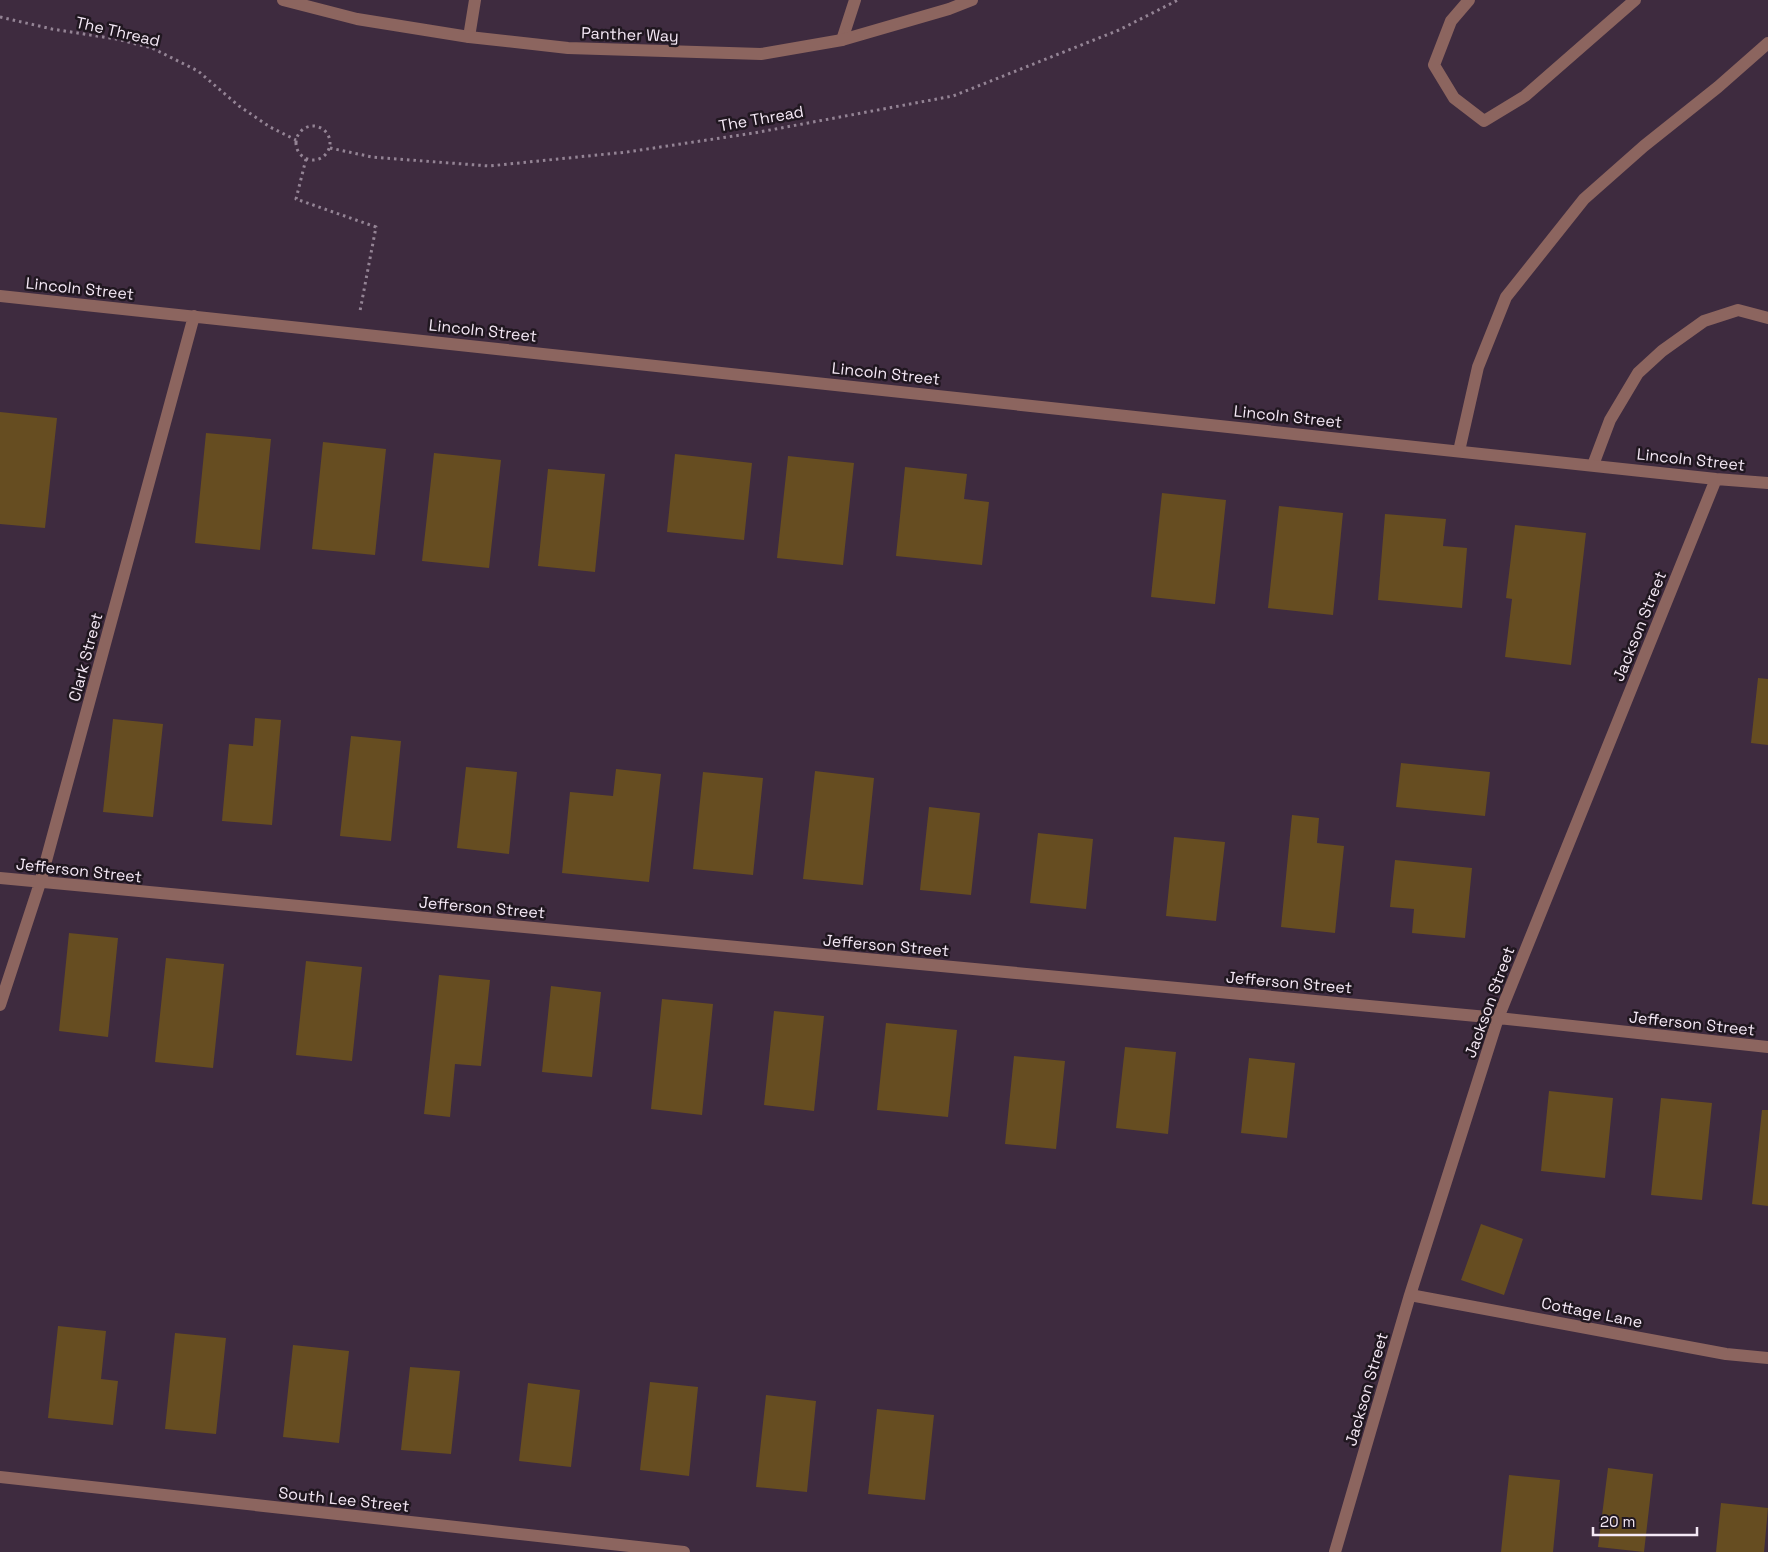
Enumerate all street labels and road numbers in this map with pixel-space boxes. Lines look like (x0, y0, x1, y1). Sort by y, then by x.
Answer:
street label: The Thread (74, 12, 162, 51)
street label: Panther Way (581, 22, 679, 47)
street label: The Thread (717, 101, 805, 136)
street label: Lincoln Street (25, 272, 135, 305)
street label: Lincoln Street (428, 314, 538, 347)
street label: Lincoln Street (831, 357, 941, 390)
street label: Lincoln Street (1233, 400, 1343, 433)
street label: Lincoln Street (1636, 443, 1746, 476)
street label: Jackson Street (1608, 568, 1671, 684)
street label: Clark Street (64, 610, 107, 704)
street label: Jefferson Street (15, 853, 143, 888)
street label: Jefferson Street (418, 892, 546, 923)
street label: Jefferson Street (822, 930, 950, 961)
street label: Jackson Street (1460, 944, 1519, 1061)
street label: Jefferson Street (1225, 967, 1353, 998)
street label: Jefferson Street (1628, 1006, 1756, 1041)
street label: Cottage Lane (1539, 1292, 1644, 1333)
street label: Jackson Street (1340, 1330, 1393, 1448)
street label: South Lee Street (278, 1482, 410, 1517)

